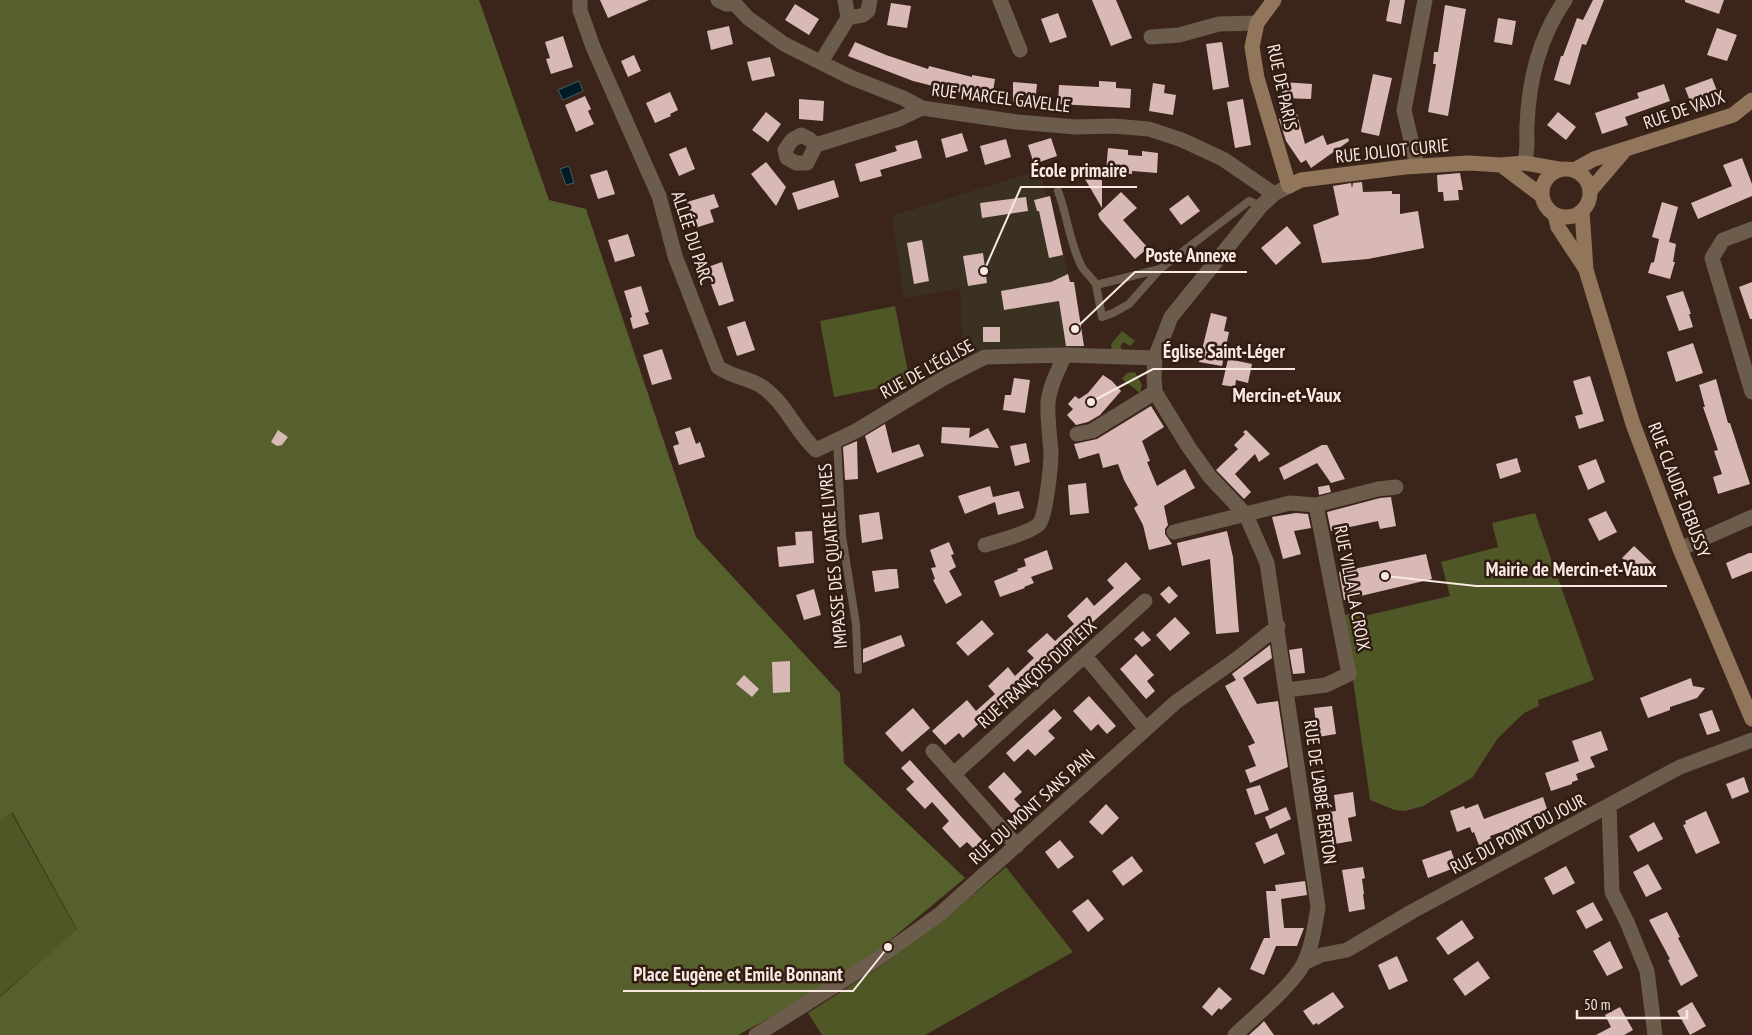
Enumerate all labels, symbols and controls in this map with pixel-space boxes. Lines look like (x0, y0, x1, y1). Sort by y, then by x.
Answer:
street label: RUE DE PARIS (1262, 42, 1303, 132)
street label: RUE MARCEL GAVELLE (930, 78, 1072, 117)
street label: RUE DE VAUX (1640, 85, 1728, 134)
street label: RUE JOLIOT CURIE (1334, 133, 1450, 168)
callout: École primaire (1021, 153, 1137, 187)
text: École primaire (1031, 158, 1127, 182)
street label: ALLÉE DU PARC (666, 188, 718, 288)
callout: Poste Annexe (1135, 238, 1247, 272)
text: Poste Annexe (1145, 243, 1237, 267)
street label: RUE DE L'ÉGLISE (876, 334, 977, 404)
callout: Église Saint-Léger (1153, 335, 1295, 369)
text: Église Saint-Léger (1163, 339, 1285, 363)
district label: Mercin-et-Vaux (1233, 382, 1342, 408)
street label: RUE CLAUDE DEBUSSY (1643, 419, 1716, 561)
street label: IMPASSE DES QUATRE LIVRES (813, 462, 852, 650)
street label: RUE VILLA LA CROIX (1329, 523, 1376, 653)
callout: Mairie de Mercin-et-Vaux (1476, 552, 1667, 586)
text: Mairie de Mercin-et-Vaux (1486, 557, 1657, 581)
street label: RUE FRANÇOIS DUPLEIX (972, 614, 1101, 733)
street label: RUE DE L'ABBÉ BERTON (1299, 718, 1342, 866)
street label: RUE DU MONT SANS PAIN (964, 744, 1099, 869)
street label: RUE DU POINT DU JOUR (1446, 788, 1590, 879)
callout: Place Eugène et Emile Bonnant (623, 957, 853, 991)
text: Place Eugène et Emile Bonnant (633, 962, 843, 986)
scale bar (1577, 988, 1687, 1020)
text: 50 m (1584, 995, 1610, 1014)

